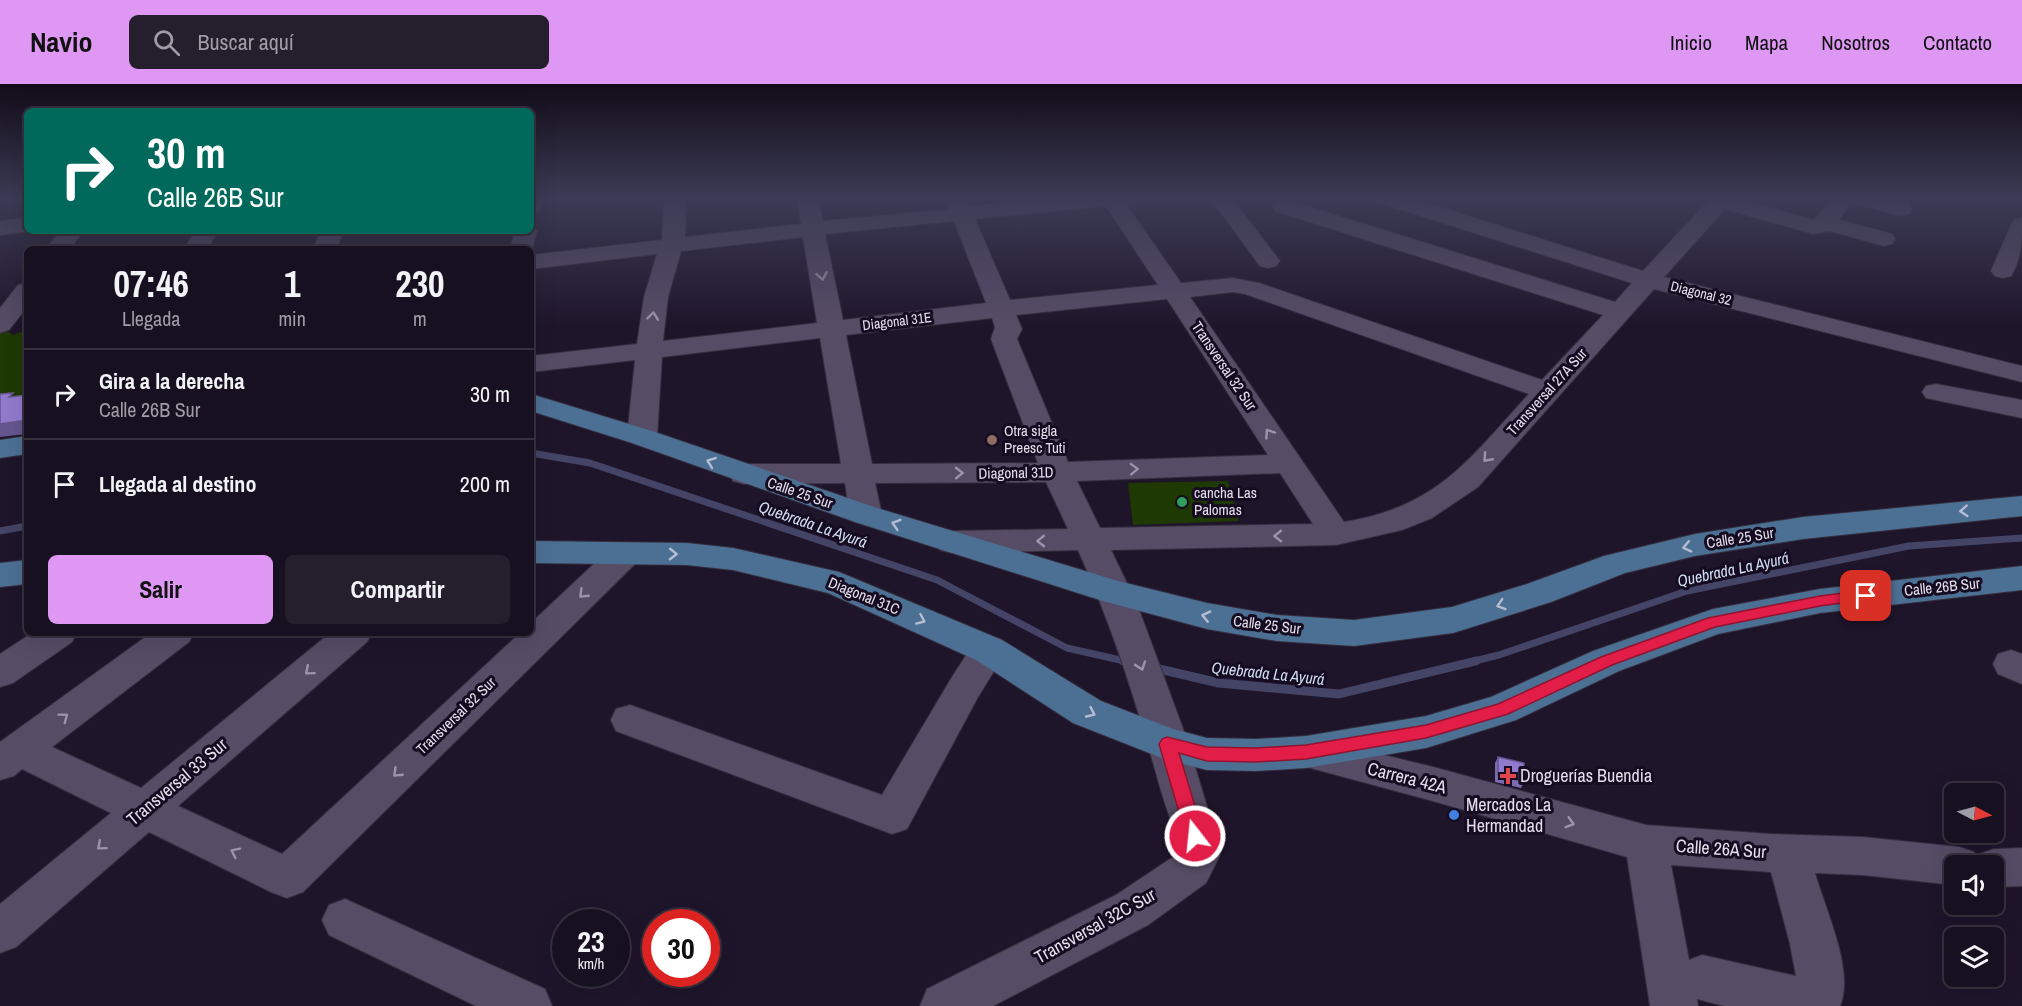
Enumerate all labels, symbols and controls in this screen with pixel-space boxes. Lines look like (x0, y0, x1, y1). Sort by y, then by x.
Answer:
search box (129, 15, 549, 69)
text: Navio (30, 23, 93, 61)
icon: search (150, 26, 183, 59)
text: Buscar aquí (198, 27, 294, 57)
text: Inicio (1670, 28, 1712, 57)
text: Mapa (1745, 28, 1788, 57)
text: Nosotros (1821, 28, 1890, 57)
text: Contacto (1923, 28, 1992, 57)
text: 30 m (147, 125, 226, 181)
icon: right (48, 132, 126, 210)
text: Calle 26B Sur (147, 179, 284, 215)
text: 07:46 (113, 260, 189, 308)
text: 1 (284, 260, 300, 308)
text: 230 (395, 260, 445, 308)
one-way arrow (815, 270, 828, 280)
street label: Diagonal 32 (1669, 277, 1733, 309)
text: Llegada (122, 305, 180, 332)
text: min (278, 305, 306, 332)
text: m (413, 305, 427, 332)
street label: Diagonal 31E (861, 308, 933, 334)
one-way arrow (647, 311, 659, 320)
street label: Transversal 32 Sur (1187, 317, 1262, 414)
street label: Transversal 27A Sur (1502, 343, 1592, 440)
text: Gira a la derecha (99, 366, 244, 396)
icon: right (48, 378, 81, 411)
text: 30 m (470, 379, 510, 409)
text: Calle 26B Sur (99, 396, 200, 423)
place label: Otra sigla Preesc Tuti (1004, 420, 1066, 458)
one-way arrow (1265, 429, 1276, 440)
marker: Otra sigla Preesc Tuti (985, 433, 999, 447)
one-way arrow (1483, 452, 1494, 462)
one-way arrow (707, 457, 717, 470)
street label: Diagonal 31D (978, 461, 1054, 484)
one-way arrow (1129, 463, 1138, 475)
one-way arrow (954, 467, 963, 479)
icon: arrive (48, 468, 81, 501)
text: Llegada al destino (99, 469, 256, 499)
text: 200 m (460, 469, 510, 499)
street label: Calle 25 Sur (765, 472, 836, 513)
place label: cancha Las Palomas (1194, 482, 1257, 520)
water label: Quebrada La Ayurá (756, 495, 870, 553)
marker: cancha Las Palomas (1175, 495, 1189, 509)
one-way arrow (1959, 504, 1968, 517)
one-way arrow (891, 519, 902, 532)
street label: Calle 25 Sur (1705, 522, 1775, 553)
one-way arrow (1273, 529, 1282, 542)
one-way arrow (1036, 534, 1045, 547)
one-way arrow (1682, 540, 1692, 553)
water label: Quebrada La Ayurá (1675, 546, 1791, 592)
one-way arrow (669, 548, 678, 560)
button: Salir (48, 555, 273, 624)
button: Compartir (285, 555, 510, 624)
pin (1840, 570, 1891, 621)
street label: Diagonal 31C (825, 572, 903, 619)
street label: Calle 26B Sur (1903, 572, 1981, 601)
icon: arrive (1849, 579, 1882, 612)
one-way arrow (579, 587, 589, 598)
one-way arrow (1496, 598, 1507, 610)
one-way arrow (1201, 610, 1211, 623)
street label: Calle 25 Sur (1232, 610, 1302, 639)
one-way arrow (914, 613, 925, 625)
water label: Quebrada La Ayurá (1210, 656, 1326, 690)
one-way arrow (1134, 660, 1147, 671)
one-way arrow (305, 663, 316, 674)
street label: Transversal 32 Sur (411, 672, 500, 759)
one-way arrow (1085, 706, 1096, 718)
one-way arrow (57, 713, 68, 724)
street label: Transversal 33 Sur (121, 732, 232, 831)
street label: Carrera 42A (1365, 756, 1449, 799)
place label: Droguerías Buendia (1520, 763, 1652, 788)
one-way arrow (393, 766, 403, 777)
marker: Droguerías Buendia (1501, 769, 1515, 783)
north arrow (1944, 783, 2004, 843)
map controls (1944, 783, 2004, 987)
place label: Mercados La Hermandad (1466, 792, 1551, 838)
position arrow (1163, 804, 1227, 868)
marker: Mercados La Hermandad (1447, 808, 1461, 822)
one-way arrow (1564, 816, 1575, 828)
street label: Calle 26A Sur (1675, 833, 1767, 864)
one-way arrow (97, 839, 108, 850)
one-way arrow (230, 848, 241, 860)
button: sound (1944, 855, 2004, 915)
street label: Transversal 32C Sur (1030, 882, 1160, 969)
speed limit sign: 30 (642, 909, 720, 987)
text: 23 (577, 921, 605, 961)
button: layers (1944, 927, 2004, 987)
text: km/h (578, 953, 604, 974)

